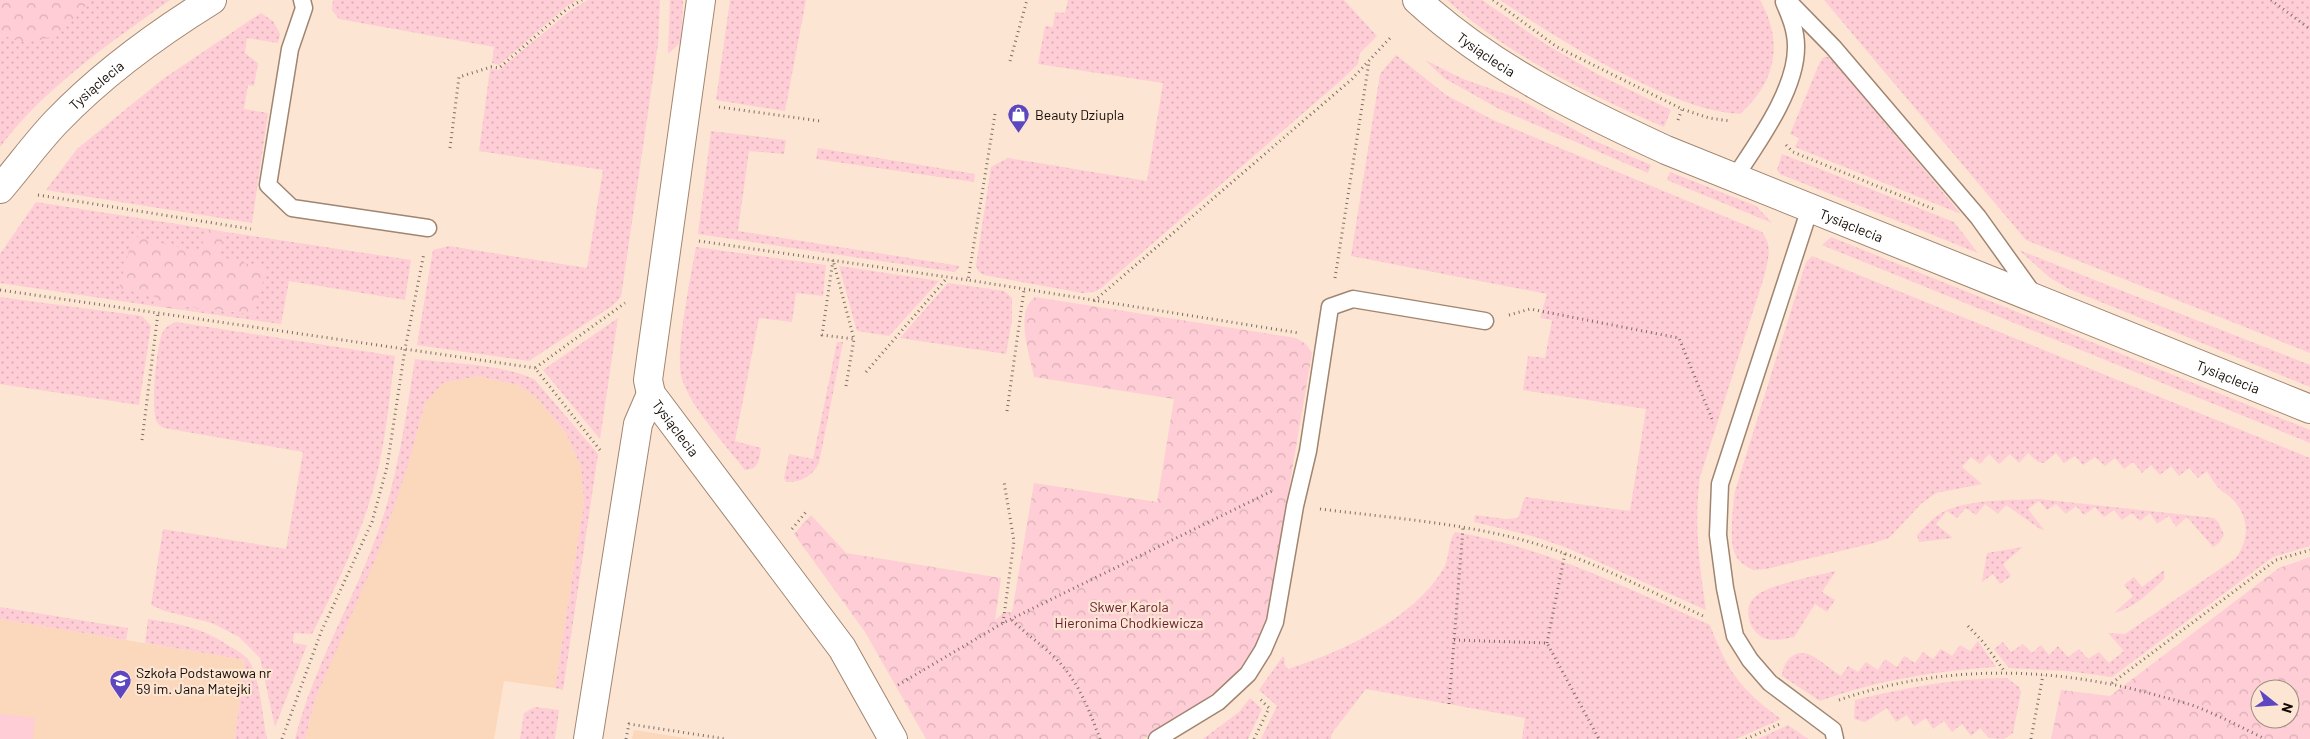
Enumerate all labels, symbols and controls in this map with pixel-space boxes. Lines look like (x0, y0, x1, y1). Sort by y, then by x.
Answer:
street label: Tysiąclecia (1454, 28, 1519, 80)
street label: Tysiąclecia (65, 56, 127, 113)
shop icon: Beauty Dziupla (1007, 102, 1031, 133)
place label: Beauty Dziupla (1035, 106, 1124, 123)
street label: Tysiąclecia (1817, 204, 1886, 245)
street label: Tysiąclecia (2194, 356, 2263, 397)
street label: Tysiąclecia (649, 396, 703, 459)
park label: Skwer Karola Hieronima Chodkiewicza (1055, 598, 1203, 631)
place label: Szkoła Podstawowa nr 59 im. Jana Matejki (136, 664, 271, 697)
school or university icon: Szkoła Podstawowa nr 59 im. Jana Matejki (108, 668, 132, 699)
north arrow (2250, 679, 2300, 729)
text: N (2278, 701, 2297, 715)

